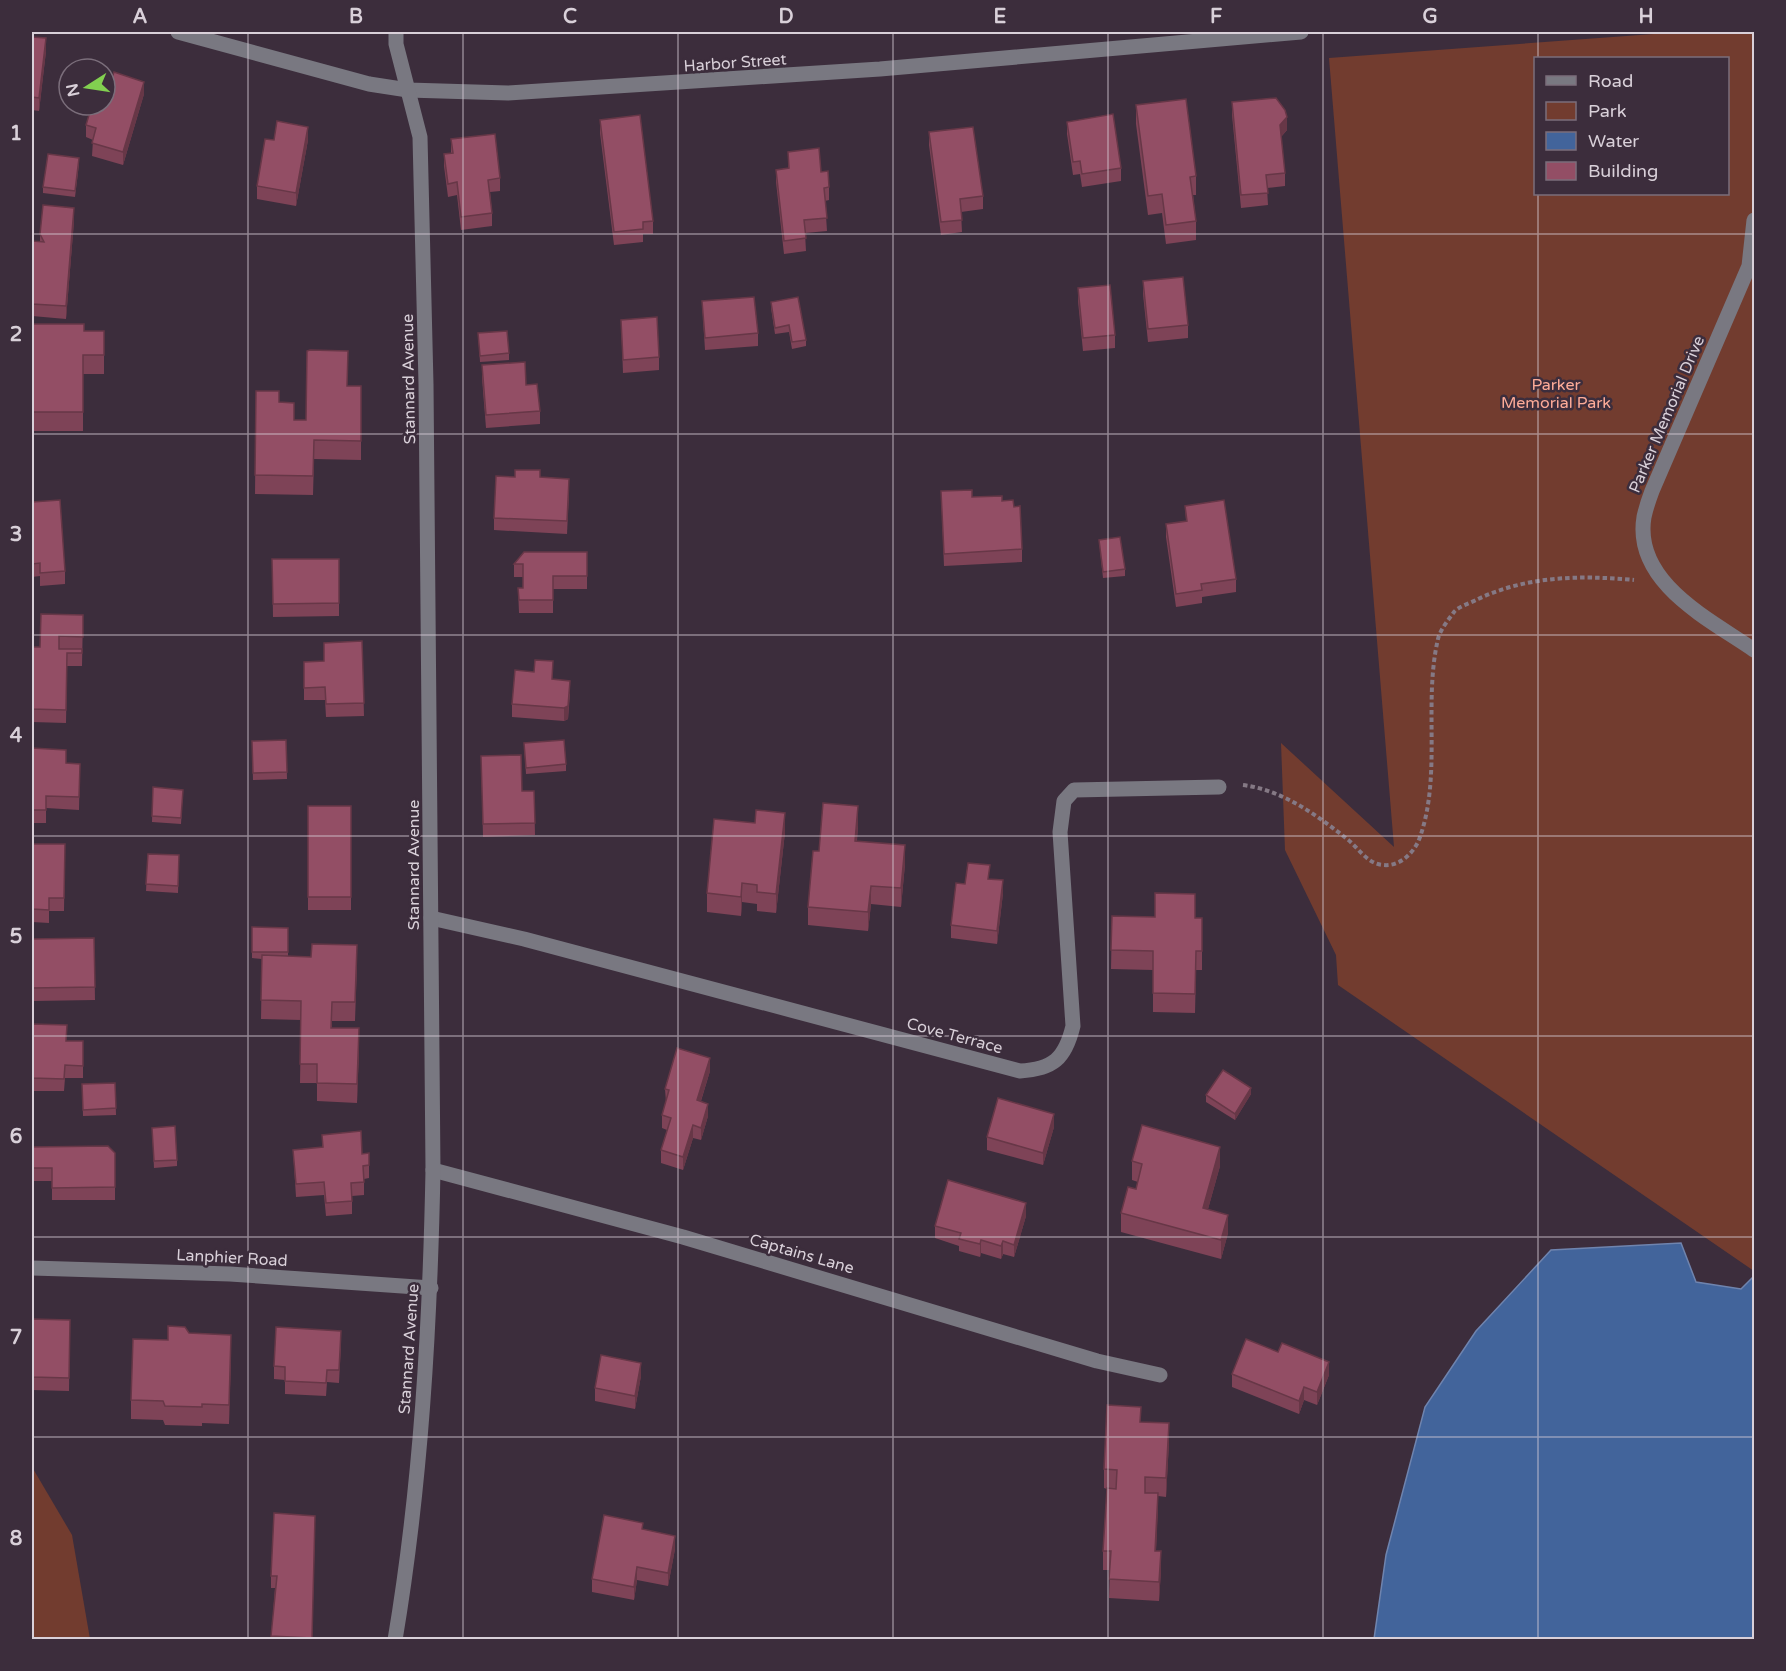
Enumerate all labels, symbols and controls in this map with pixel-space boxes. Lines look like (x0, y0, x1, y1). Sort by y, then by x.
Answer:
text: A (133, 5, 148, 29)
text: B (349, 5, 363, 29)
text: C (563, 5, 577, 29)
text: D (778, 5, 794, 29)
text: E (994, 5, 1007, 29)
text: F (1210, 5, 1222, 29)
text: G (1422, 5, 1438, 29)
text: H (1638, 5, 1654, 29)
street label: Harbor Street (683, 49, 787, 77)
north arrow (57, 57, 117, 117)
legend (1534, 57, 1729, 195)
text: Road (1588, 70, 1633, 92)
text: N (62, 82, 84, 98)
text: Park (1588, 100, 1627, 122)
text: 1 (10, 122, 22, 146)
text: Water (1588, 130, 1639, 152)
text: Building (1588, 160, 1658, 182)
street label: Stannard Avenue (398, 314, 420, 444)
text: 2 (10, 323, 22, 347)
street label: Parker Memorial Drive (1625, 333, 1709, 496)
park label: Parker Memorial Park (1501, 375, 1611, 413)
text: 3 (10, 523, 22, 547)
text: 4 (10, 724, 23, 748)
street label: Stannard Avenue (404, 800, 424, 930)
text: 5 (10, 925, 22, 949)
street label: Cove Terrace (905, 1014, 1005, 1058)
text: 6 (10, 1125, 22, 1149)
street label: Captains Lane (747, 1229, 856, 1278)
street label: Lanphier Road (176, 1245, 288, 1271)
street label: Stannard Avenue (394, 1283, 424, 1415)
text: 7 (10, 1326, 22, 1350)
text: 8 (10, 1527, 22, 1551)

